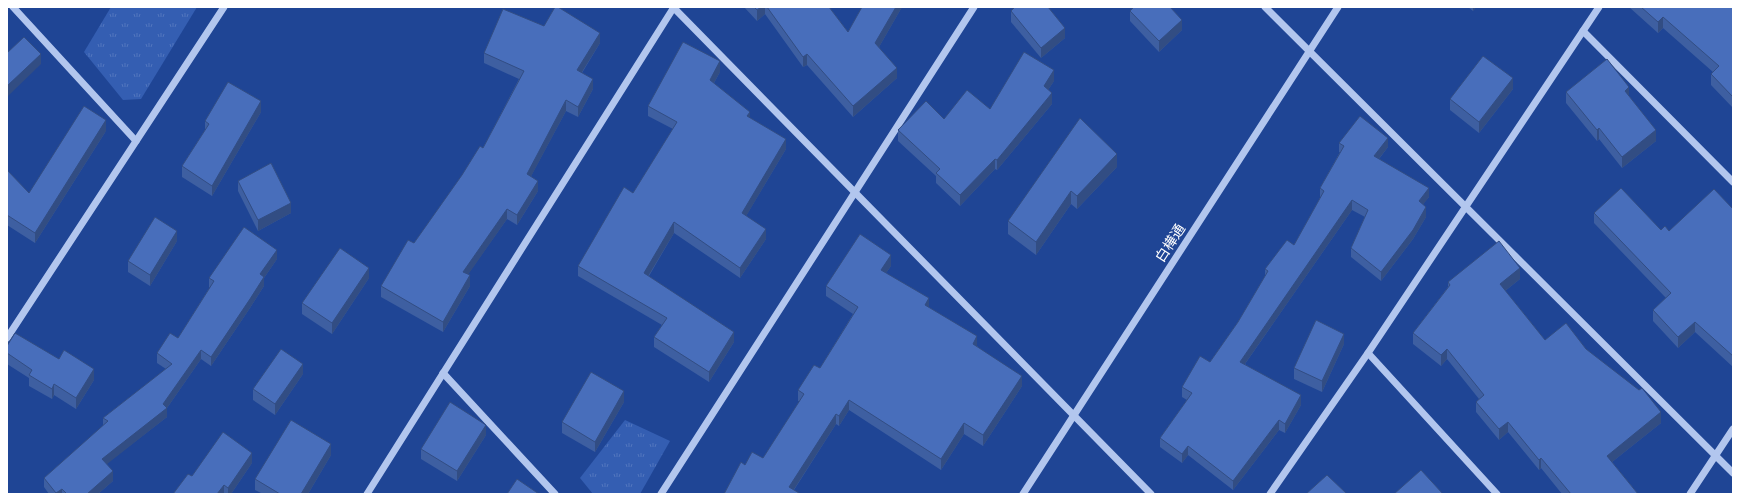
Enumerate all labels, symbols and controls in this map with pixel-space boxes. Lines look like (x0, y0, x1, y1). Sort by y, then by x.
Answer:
street label: 白樺通 (1151, 220, 1188, 265)

